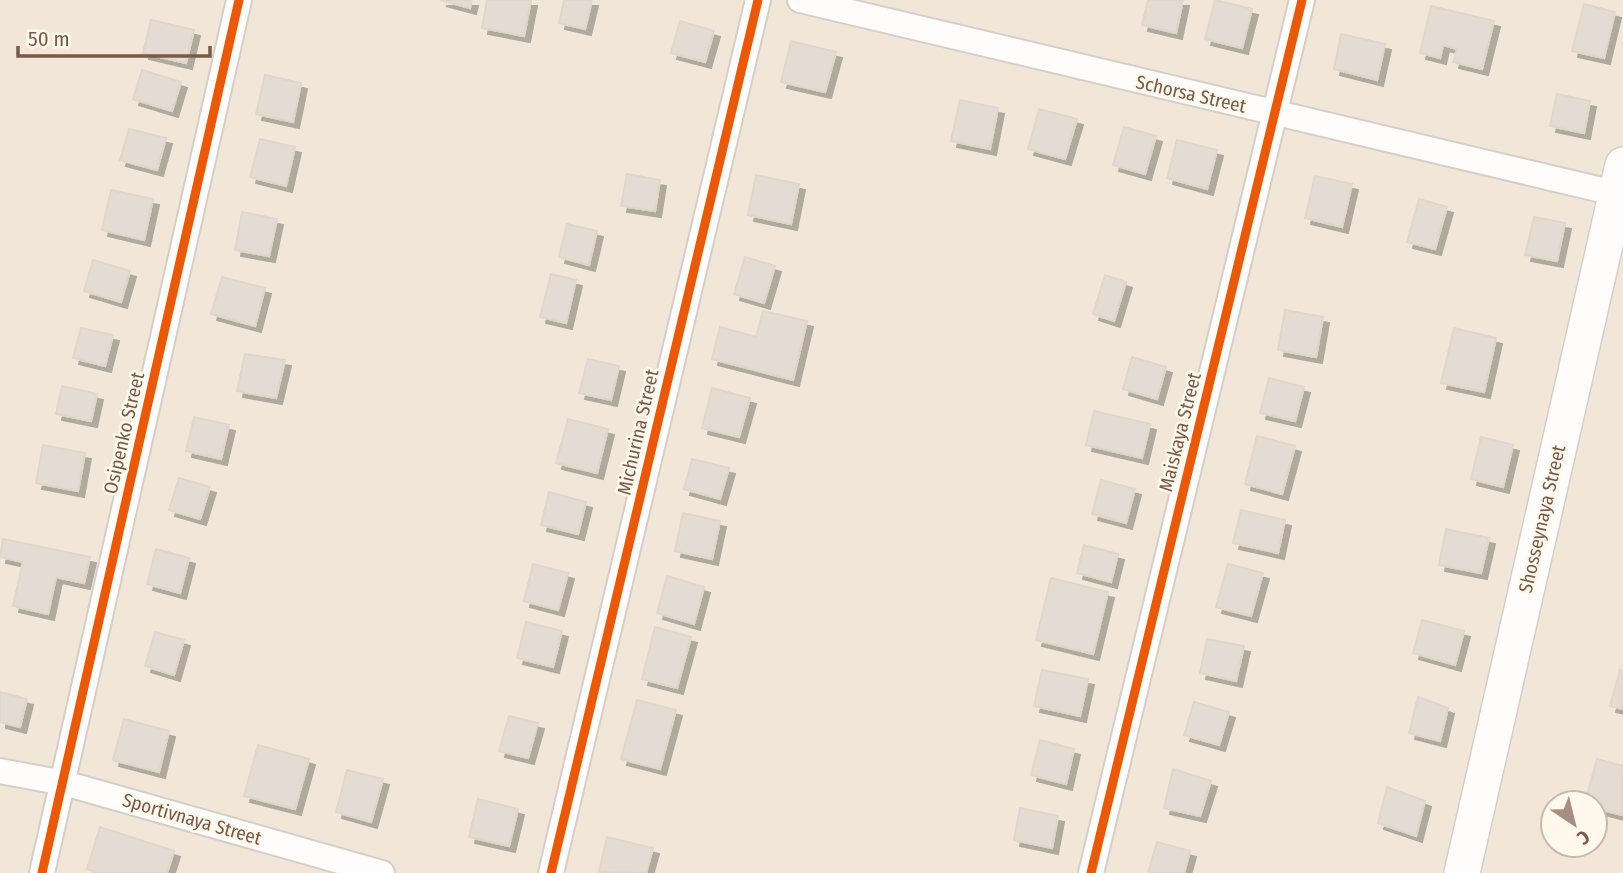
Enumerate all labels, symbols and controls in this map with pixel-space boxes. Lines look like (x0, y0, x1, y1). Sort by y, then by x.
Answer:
scale bar (18, 14, 210, 58)
text: 50 m (28, 26, 70, 52)
street label: Schorsa Street (1134, 70, 1249, 118)
street label: Michurina Street (612, 366, 664, 497)
street label: Osipenko Street (99, 369, 149, 496)
street label: Maiskaya Street (1154, 369, 1206, 494)
street label: Shosseynaya Street (1514, 442, 1570, 595)
street label: Sportivnaya Street (120, 788, 265, 850)
north arrow (1539, 789, 1609, 859)
text: С (1573, 825, 1594, 850)

